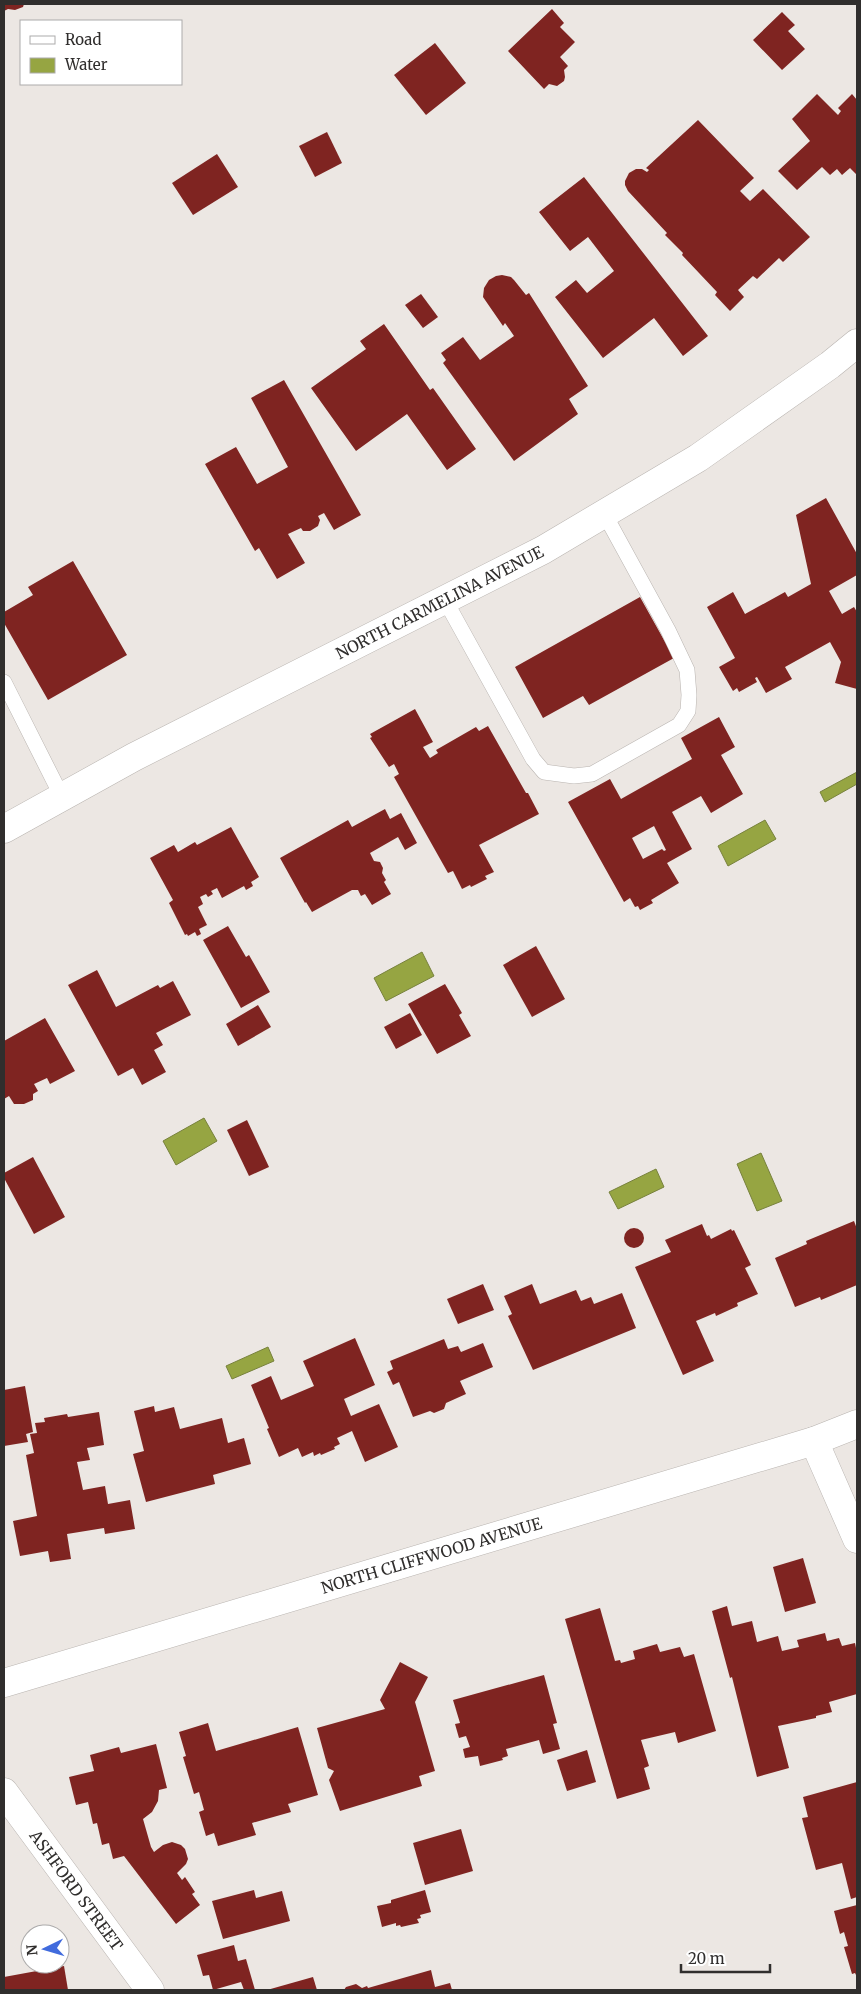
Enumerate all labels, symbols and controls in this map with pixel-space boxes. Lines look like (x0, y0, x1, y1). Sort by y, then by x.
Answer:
legend (20, 20, 182, 85)
text: Road (65, 30, 101, 49)
text: Water (64, 55, 108, 74)
street label: NORTH CARMELINA AVENUE (332, 541, 547, 663)
street label: NORTH CLIFFWOOD AVENUE (319, 1513, 545, 1598)
street label: ASHFORD STREET (25, 1825, 127, 1954)
north arrow (20, 1924, 70, 1974)
scale bar (681, 1942, 770, 1974)
text: N (23, 1944, 41, 1956)
text: 20 m (688, 1949, 725, 1968)

